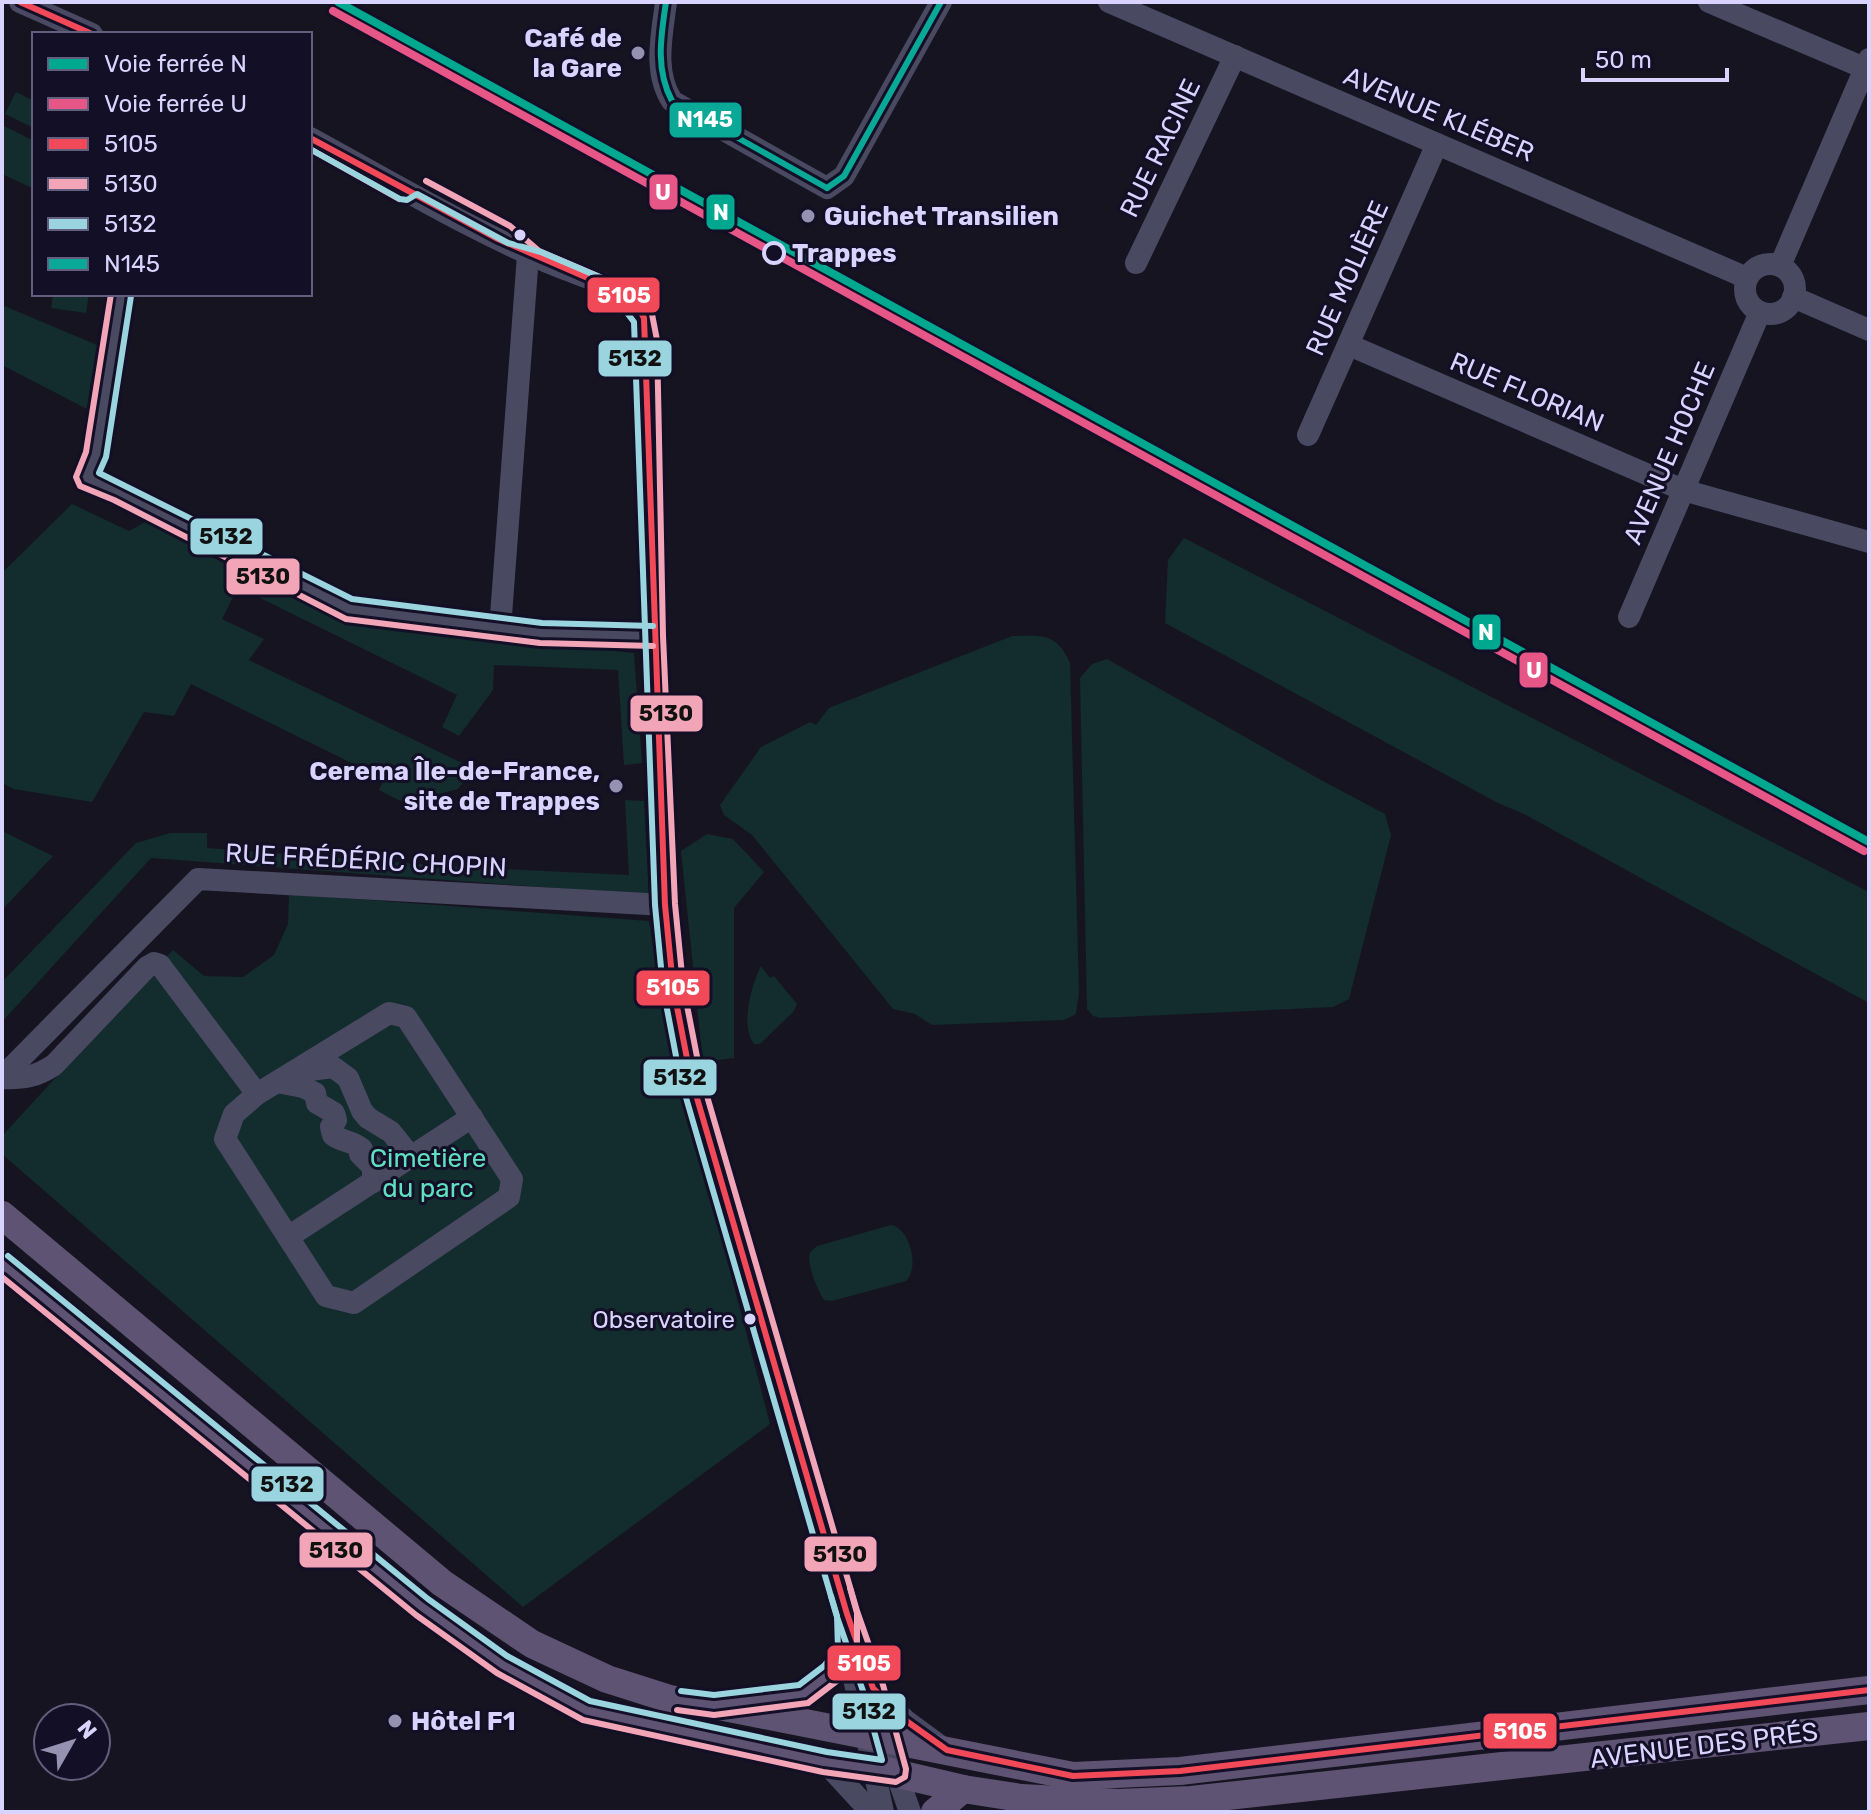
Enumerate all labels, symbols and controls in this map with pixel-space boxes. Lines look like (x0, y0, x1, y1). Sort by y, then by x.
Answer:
place label: Café de la Gare (524, 23, 622, 84)
legend (32, 32, 312, 296)
scale bar (1583, 32, 1727, 82)
marker: Café de la Gare (629, 44, 647, 62)
text: 50 m (1595, 46, 1652, 74)
text: Voie ferrée N (104, 50, 247, 78)
street label: AVENUE KLÉBER (1339, 60, 1539, 168)
street label: RUE RACINE (1114, 74, 1207, 222)
text: Voie ferrée U (104, 90, 247, 118)
line badge: N145 (668, 101, 743, 139)
text: N145 (677, 106, 733, 133)
text: 5105 (104, 130, 158, 158)
text: 5130 (104, 170, 158, 198)
line badge: U (648, 173, 679, 211)
text: U (655, 179, 671, 206)
line badge: N (705, 193, 736, 231)
street label: RUE MOLIÈRE (1300, 196, 1395, 360)
text: N (713, 199, 729, 226)
place label: Guichet Transilien (824, 201, 1059, 232)
marker: Guichet Transilien (799, 207, 817, 225)
text: 5132 (104, 210, 157, 238)
unlabelled marker (512, 227, 528, 243)
place label: Trappes (792, 238, 897, 269)
marker: Trappes (763, 242, 785, 264)
text: N145 (104, 250, 160, 278)
line badge: 5105 (586, 276, 661, 314)
text: 5105 (597, 282, 651, 309)
line badge: 5132 (597, 339, 673, 378)
text: 5132 (608, 345, 662, 372)
street label: RUE FLORIAN (1445, 346, 1608, 439)
street label: AVENUE HOCHE (1617, 357, 1722, 549)
line badge: 5132 (189, 517, 264, 556)
text: 5132 (199, 523, 253, 550)
line badge: 5130 (225, 557, 301, 596)
text: 5130 (236, 563, 290, 590)
line badge: N (1471, 613, 1502, 651)
text: N (1478, 619, 1494, 646)
line badge: U (1518, 651, 1549, 689)
text: U (1526, 657, 1542, 684)
line badge: 5130 (629, 694, 704, 733)
text: 5130 (639, 700, 693, 727)
place label: Cerema Île-de-France, site de Trappes (309, 756, 600, 817)
marker: Cerema Île-de-France, site de Trappes (607, 777, 625, 795)
street label: RUE FRÉDÉRIC CHOPIN (224, 838, 508, 883)
line badge: 5105 (635, 969, 711, 1007)
text: 5105 (646, 974, 700, 1001)
line badge: 5132 (642, 1058, 718, 1097)
text: 5132 (653, 1064, 707, 1091)
park label: Cimetière du parc (370, 1143, 486, 1204)
place label: Observatoire (592, 1306, 735, 1334)
marker: Observatoire (742, 1311, 758, 1327)
line badge: 5132 (250, 1465, 325, 1503)
text: 5132 (260, 1471, 314, 1498)
line badge: 5130 (298, 1531, 374, 1569)
line badge: 5130 (803, 1535, 878, 1573)
text: 5130 (309, 1537, 363, 1564)
text: 5130 (813, 1541, 867, 1568)
line badge: 5105 (826, 1644, 902, 1682)
text: 5105 (837, 1650, 891, 1677)
line badge: 5132 (831, 1692, 907, 1731)
text: 5132 (842, 1698, 896, 1725)
north arrow (32, 1702, 112, 1782)
place label: Hôtel F1 (411, 1706, 516, 1737)
marker: Hôtel F1 (386, 1712, 404, 1730)
line badge: 5105 (1482, 1712, 1558, 1750)
text: N (72, 1715, 103, 1744)
street label: AVENUE DES PRÉS (1588, 1716, 1820, 1775)
text: 5105 (1493, 1718, 1547, 1745)

